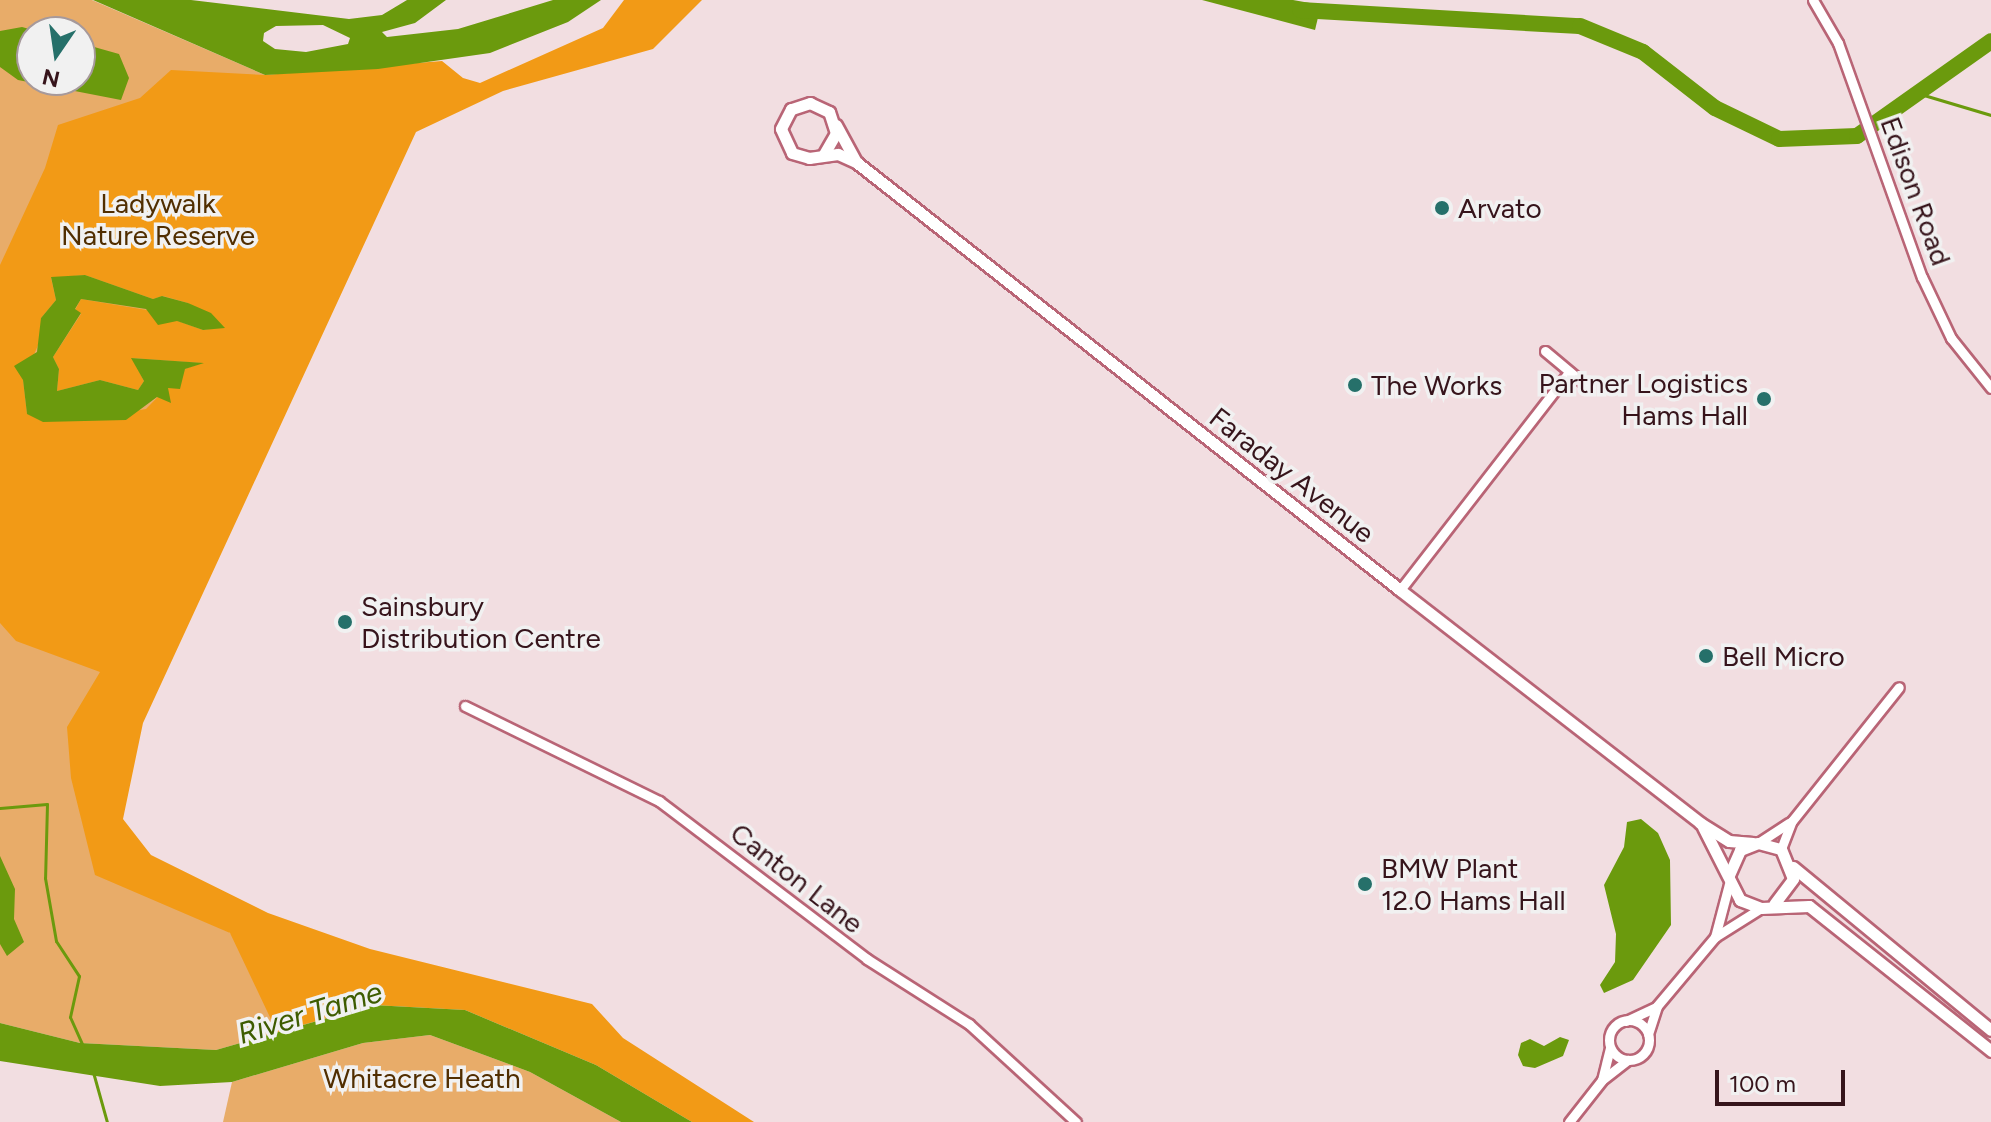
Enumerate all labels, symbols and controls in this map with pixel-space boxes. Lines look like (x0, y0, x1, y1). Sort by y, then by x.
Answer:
north arrow (16, 16, 96, 96)
text: N (40, 63, 62, 93)
street label: Edison Road (1874, 112, 1958, 270)
park label: Ladywalk Nature Reserve (61, 186, 255, 252)
place label: Arvato (1458, 191, 1542, 225)
marker: Arvato (1433, 199, 1451, 217)
place label: Partner Logistics Hams Hall (1538, 366, 1748, 432)
place label: The Works (1371, 368, 1502, 402)
marker: The Works (1346, 376, 1364, 394)
marker: Partner Logistics Hams Hall (1755, 390, 1773, 408)
street label: Faraday Avenue (1203, 400, 1381, 550)
place label: Sainsbury Distribution Centre (361, 589, 601, 655)
marker: Sainsbury Distribution Centre (336, 613, 354, 631)
place label: Bell Micro (1722, 639, 1845, 673)
marker: Bell Micro (1697, 647, 1715, 665)
street label: Canton Lane (724, 816, 870, 940)
place label: BMW Plant 12.0 Hams Hall (1381, 851, 1566, 917)
marker: BMW Plant 12.0 Hams Hall (1356, 875, 1374, 893)
water label: River Tame (233, 974, 387, 1052)
scale bar (1719, 1054, 1849, 1104)
park label: Whitacre Heath (323, 1061, 521, 1095)
text: 100 m (1729, 1069, 1796, 1098)

